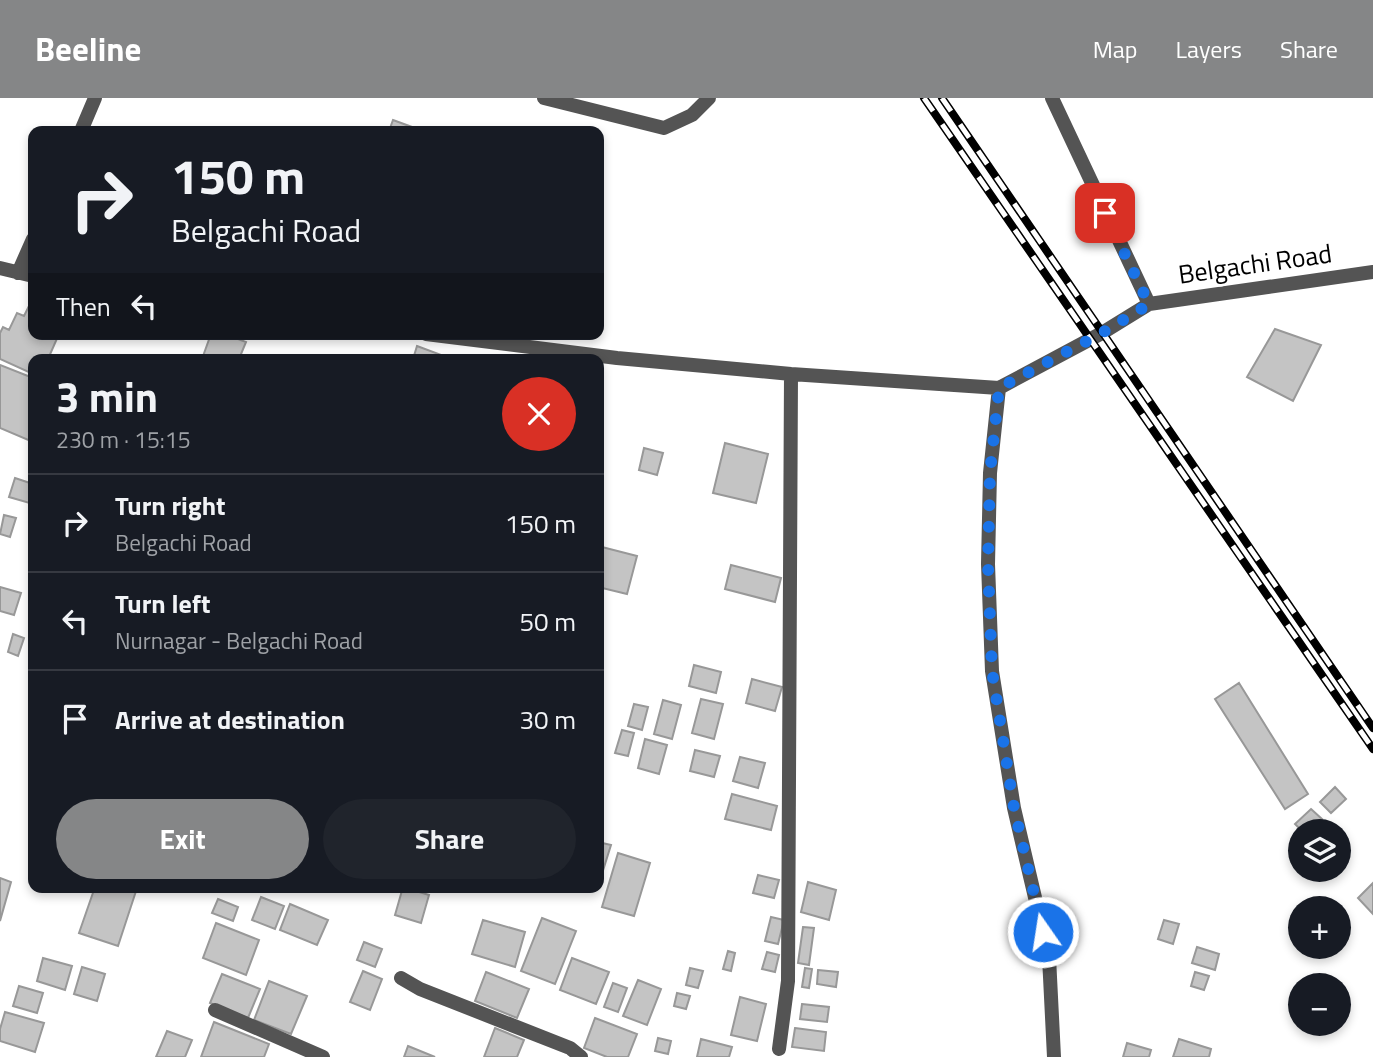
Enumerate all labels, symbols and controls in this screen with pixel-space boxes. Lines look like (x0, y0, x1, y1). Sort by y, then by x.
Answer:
text: Beeline (35, 24, 141, 74)
text: Map (1093, 31, 1138, 67)
text: Layers (1176, 31, 1242, 67)
text: Share (1280, 31, 1338, 67)
text: 150 m (171, 138, 305, 213)
icon: right (56, 154, 147, 245)
pin (1075, 183, 1135, 243)
icon: arrive (1086, 194, 1124, 232)
text: Belgachi Road (171, 206, 361, 254)
street label: Belgachi Road (1176, 233, 1334, 294)
text: Then (56, 287, 111, 326)
icon: left (125, 287, 163, 325)
text: 3 min (56, 364, 158, 428)
button: close (502, 377, 576, 451)
text: 230 m · 15:15 (56, 422, 191, 457)
text: Turn right (115, 486, 226, 525)
icon: right (56, 504, 94, 542)
text: 150 m (505, 504, 576, 543)
text: Belgachi Road (115, 525, 252, 560)
text: Turn left (115, 584, 210, 623)
icon: left (56, 602, 94, 640)
text: 50 m (519, 602, 576, 641)
text: Nurnagar - Belgachi Road (115, 623, 363, 658)
icon: arrive (56, 700, 94, 738)
text: Arrive at destination (115, 700, 345, 739)
text: 30 m (519, 700, 576, 739)
button: Exit (56, 799, 309, 879)
button: Share (323, 799, 576, 879)
map controls (1288, 819, 1351, 1036)
button: layers (1288, 819, 1351, 882)
position arrow (1006, 895, 1080, 969)
button: + (1288, 896, 1351, 959)
button: − (1288, 973, 1351, 1036)

